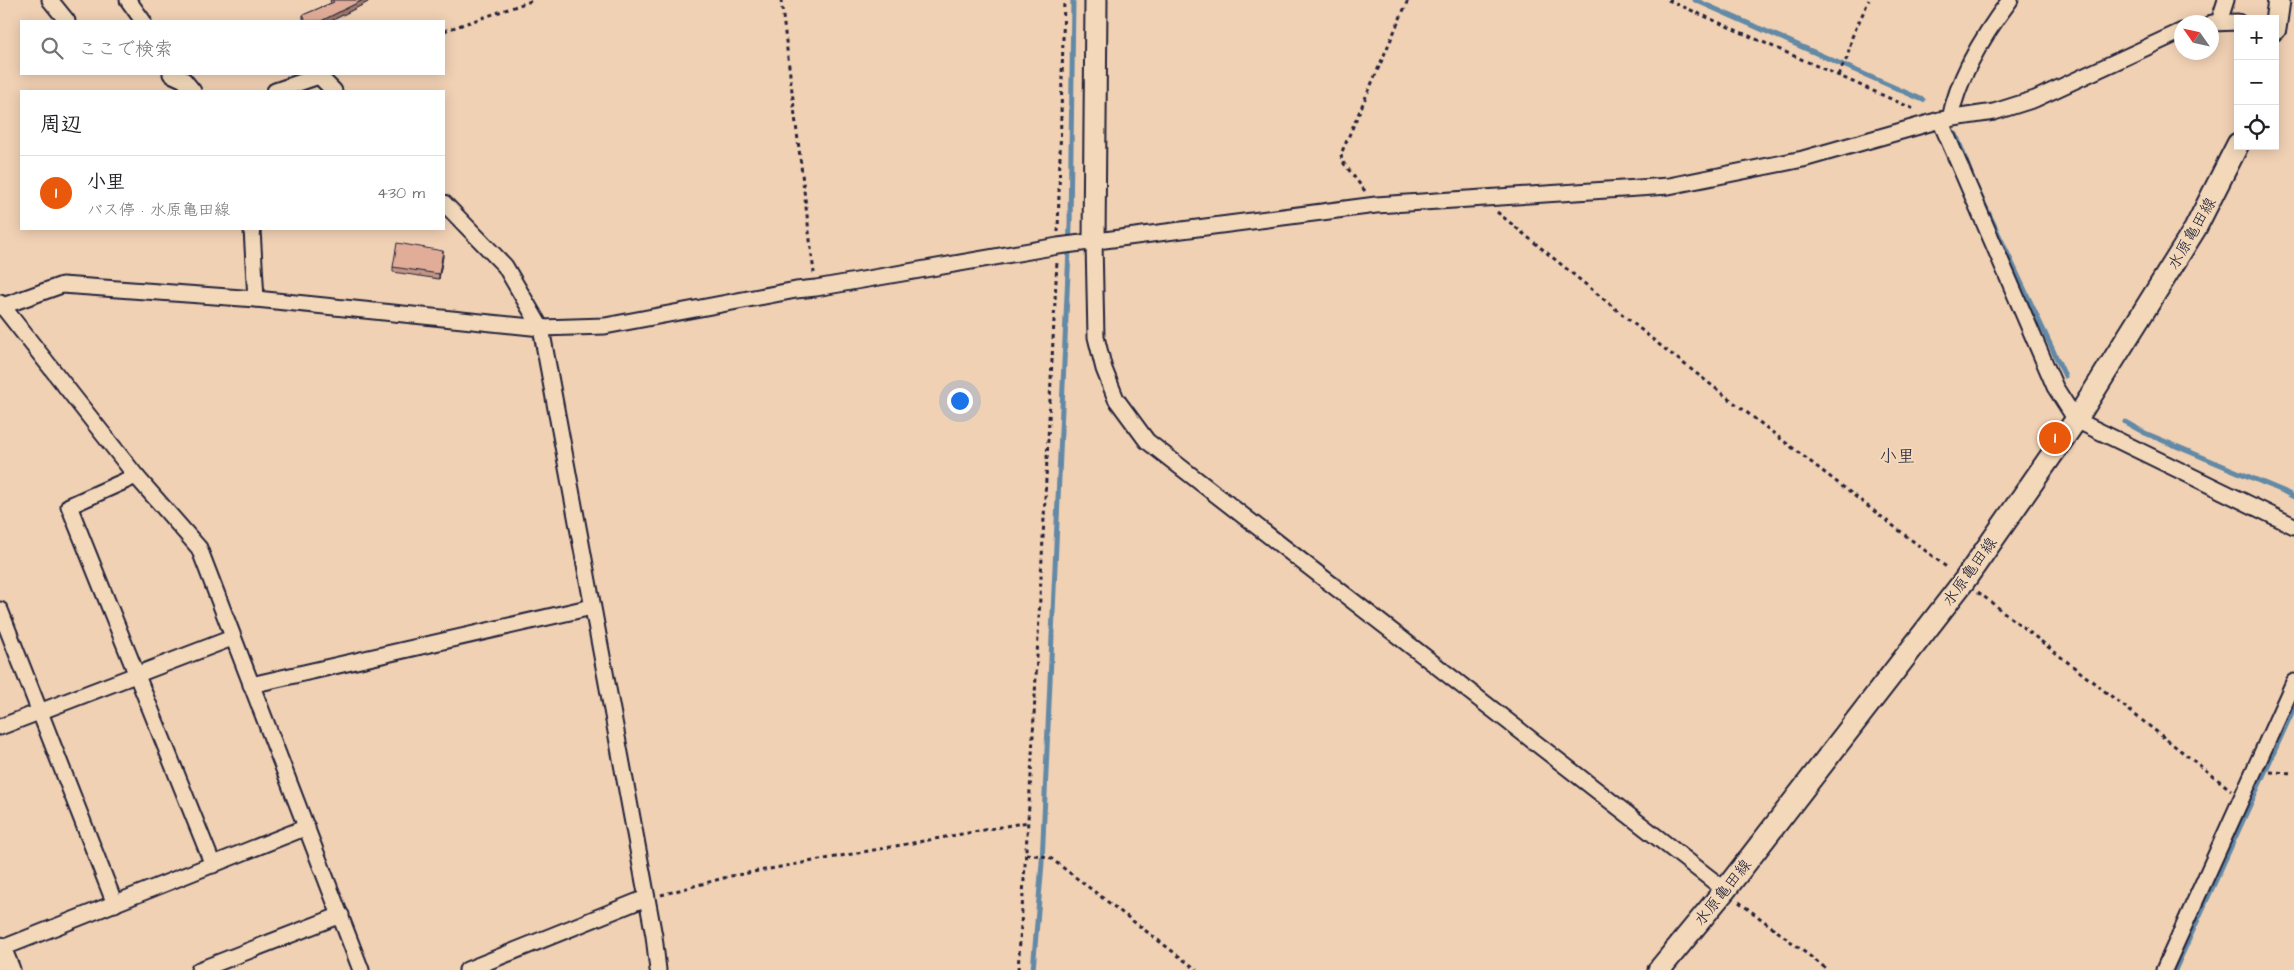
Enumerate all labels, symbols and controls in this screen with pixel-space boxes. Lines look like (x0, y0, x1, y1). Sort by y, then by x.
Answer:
north arrow (2174, 15, 2219, 60)
map controls (2234, 15, 2279, 150)
button: + (2234, 15, 2279, 60)
search box (20, 20, 445, 75)
icon: search (38, 34, 66, 62)
text: ここで検索 (78, 36, 173, 63)
button: − (2234, 60, 2279, 105)
button: locate (2234, 105, 2279, 150)
text: 周辺 (40, 110, 82, 139)
text: 小里 (87, 169, 125, 196)
text: 1 (55, 182, 57, 204)
text: 430 m (377, 182, 425, 204)
street label: 水原亀田線 (2162, 193, 2221, 274)
text: バス停 · 水原亀田線 (87, 199, 230, 221)
your location (947, 388, 973, 414)
pin: 1 (2039, 419, 2071, 457)
district label: 小里 (1879, 444, 1915, 469)
street label: 水原亀田線 (1937, 533, 2002, 610)
street label: 水原亀田線 (1689, 855, 1757, 931)

